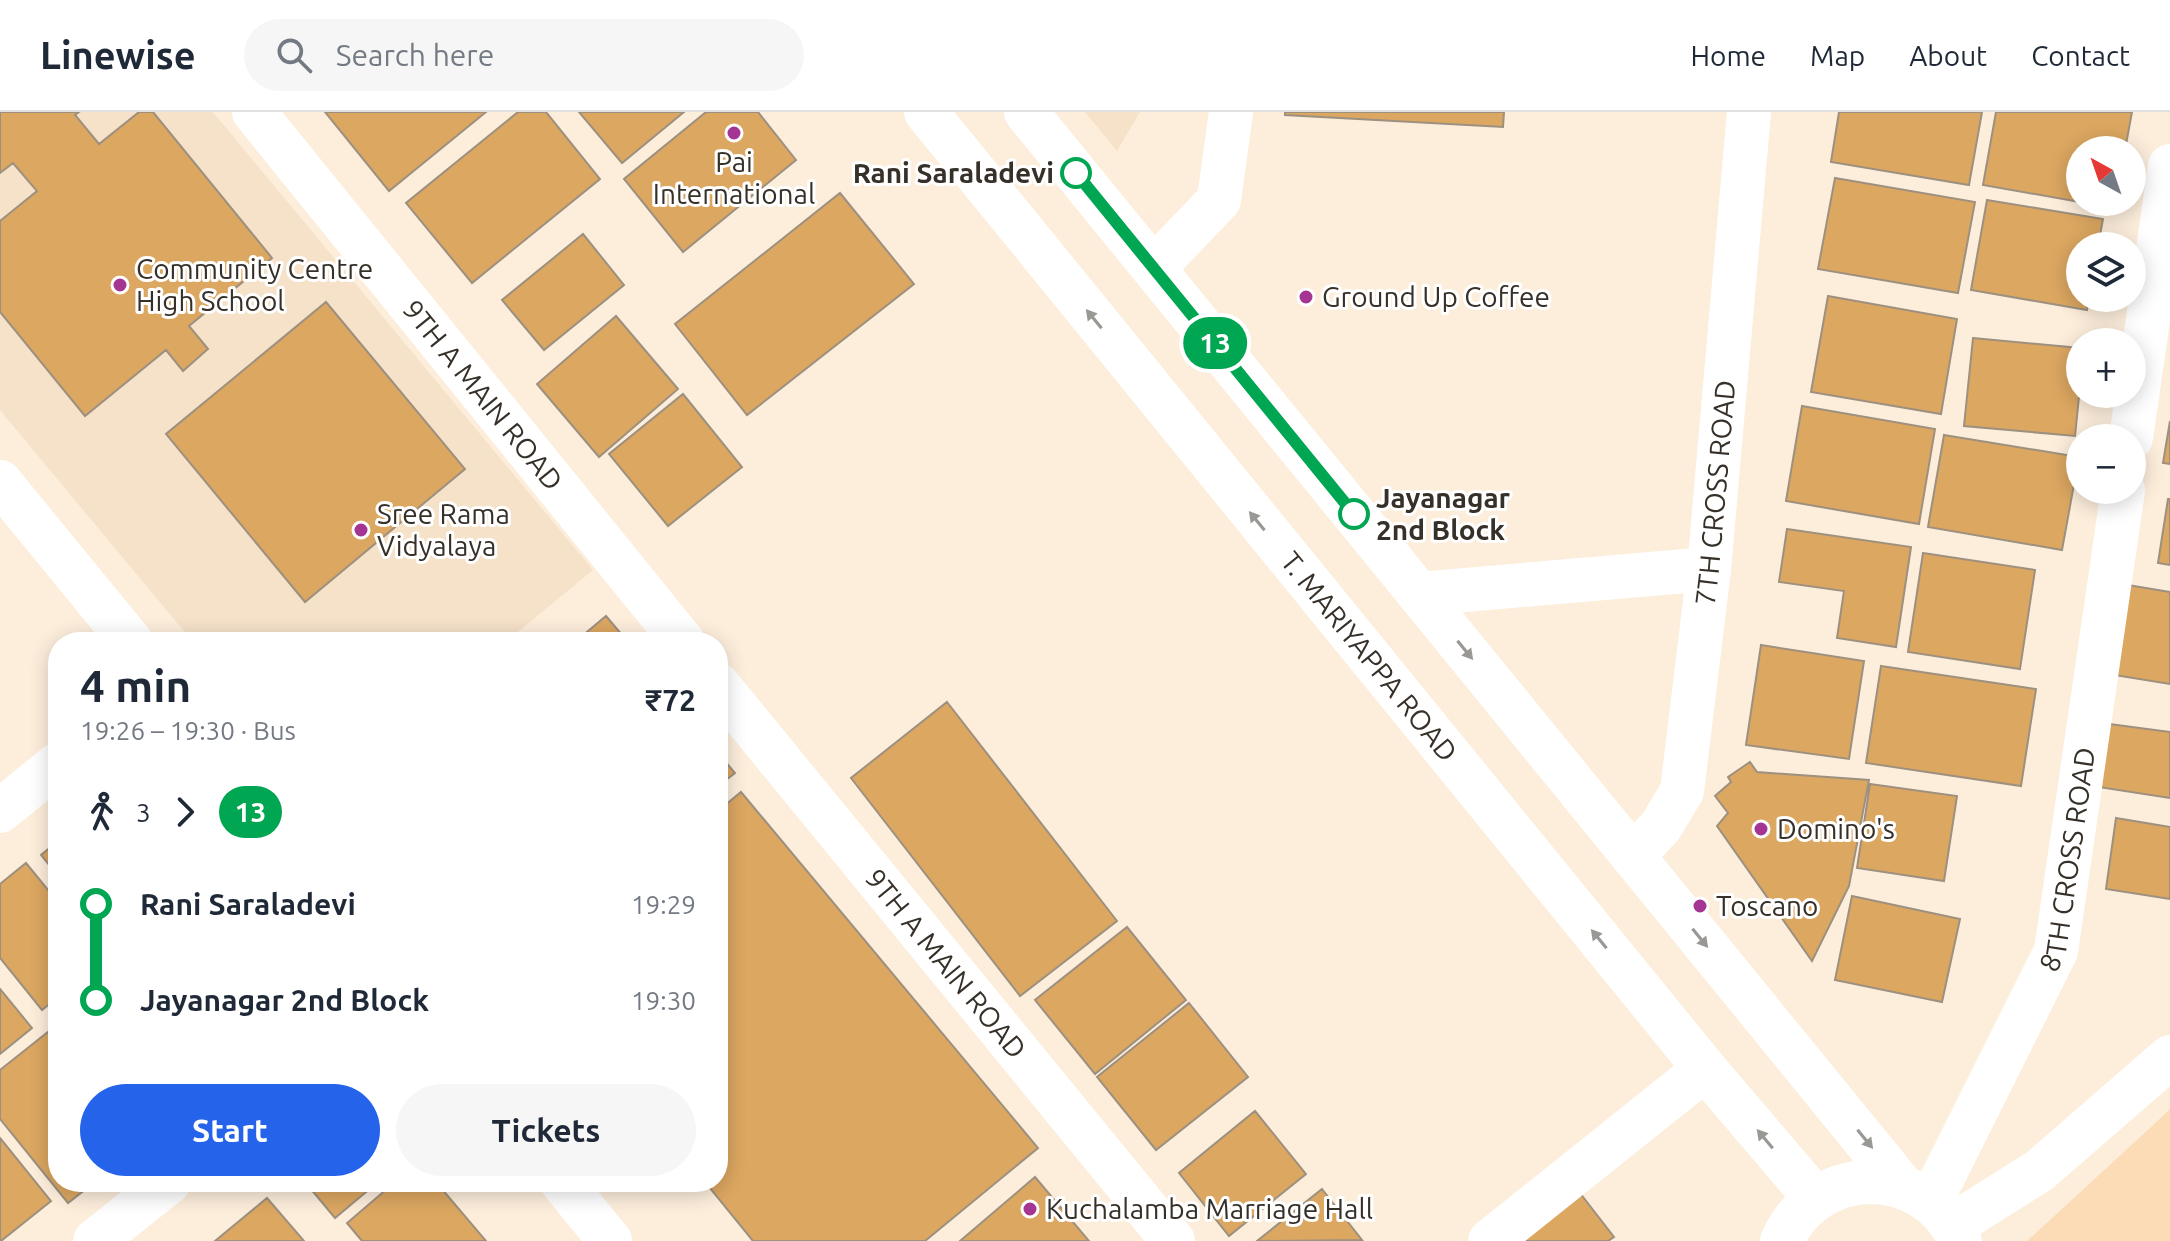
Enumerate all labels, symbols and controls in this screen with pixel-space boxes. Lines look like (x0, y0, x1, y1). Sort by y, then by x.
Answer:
search box (244, 19, 804, 91)
icon: search (272, 33, 316, 77)
text: Linewise (40, 34, 196, 76)
text: Search here (336, 38, 494, 72)
text: Home (1691, 40, 1766, 71)
text: Map (1810, 40, 1865, 71)
text: About (1909, 40, 1987, 71)
text: Contact (2031, 40, 2130, 71)
marker: Pai International (725, 124, 743, 142)
north arrow (2066, 136, 2146, 216)
map controls (2066, 136, 2146, 504)
place label: Pai International (653, 146, 815, 209)
place label: Rani Saraladevi (853, 157, 1054, 188)
marker: Rani Saraladevi (1061, 158, 1091, 188)
button: layers (2066, 232, 2146, 312)
place label: Community Centre High School (136, 253, 373, 316)
marker: Community Centre High School (111, 276, 129, 294)
place label: Ground Up Coffee (1322, 281, 1550, 312)
marker: Ground Up Coffee (1297, 288, 1315, 306)
street label: 9TH A MAIN ROAD (397, 294, 569, 496)
one-way arrow (1086, 309, 1102, 329)
line badge: 13 (1179, 317, 1251, 369)
text: 13 (1199, 327, 1231, 358)
button: + (2066, 328, 2146, 408)
street label: 7TH CROSS ROAD (1689, 379, 1740, 607)
button: − (2066, 424, 2146, 504)
place label: Jayanagar 2nd Block (1376, 482, 1511, 545)
place label: Sree Rama Vidyalaya (377, 498, 510, 561)
marker: Jayanagar 2nd Block (1339, 499, 1369, 529)
one-way arrow (1249, 511, 1266, 531)
marker: Sree Rama Vidyalaya (352, 521, 370, 539)
street label: T. MARIYAPPA ROAD (1275, 545, 1464, 767)
one-way arrow (1456, 640, 1472, 660)
text: 4 min (80, 661, 191, 710)
text: ₹72 (645, 683, 696, 717)
text: 19:26 – 19:30 · Bus (80, 716, 296, 745)
street label: 8TH CROSS ROAD (2032, 745, 2100, 976)
icon: walk (80, 790, 124, 834)
icon: forward (163, 790, 207, 834)
text: 13 (235, 796, 266, 827)
text: 3 (136, 798, 151, 827)
place label: Domino's (1777, 813, 1895, 844)
marker: Domino's (1752, 820, 1770, 838)
street label: 9TH A MAIN ROAD (860, 863, 1033, 1064)
text: Rani Saraladevi (140, 887, 356, 921)
text: 19:29 (631, 890, 696, 919)
place label: Toscano (1716, 890, 1818, 921)
marker: Toscano (1691, 897, 1709, 915)
one-way arrow (1691, 928, 1708, 948)
one-way arrow (1591, 929, 1608, 949)
text: Jayanagar 2nd Block (140, 983, 429, 1017)
text: 19:30 (631, 986, 696, 1015)
button: Start (80, 1084, 380, 1176)
button: Tickets (396, 1084, 696, 1176)
one-way arrow (1757, 1129, 1774, 1149)
one-way arrow (1856, 1129, 1872, 1149)
place label: Kuchalamba Marriage Hall (1046, 1193, 1373, 1224)
marker: Kuchalamba Marriage Hall (1021, 1200, 1039, 1218)

